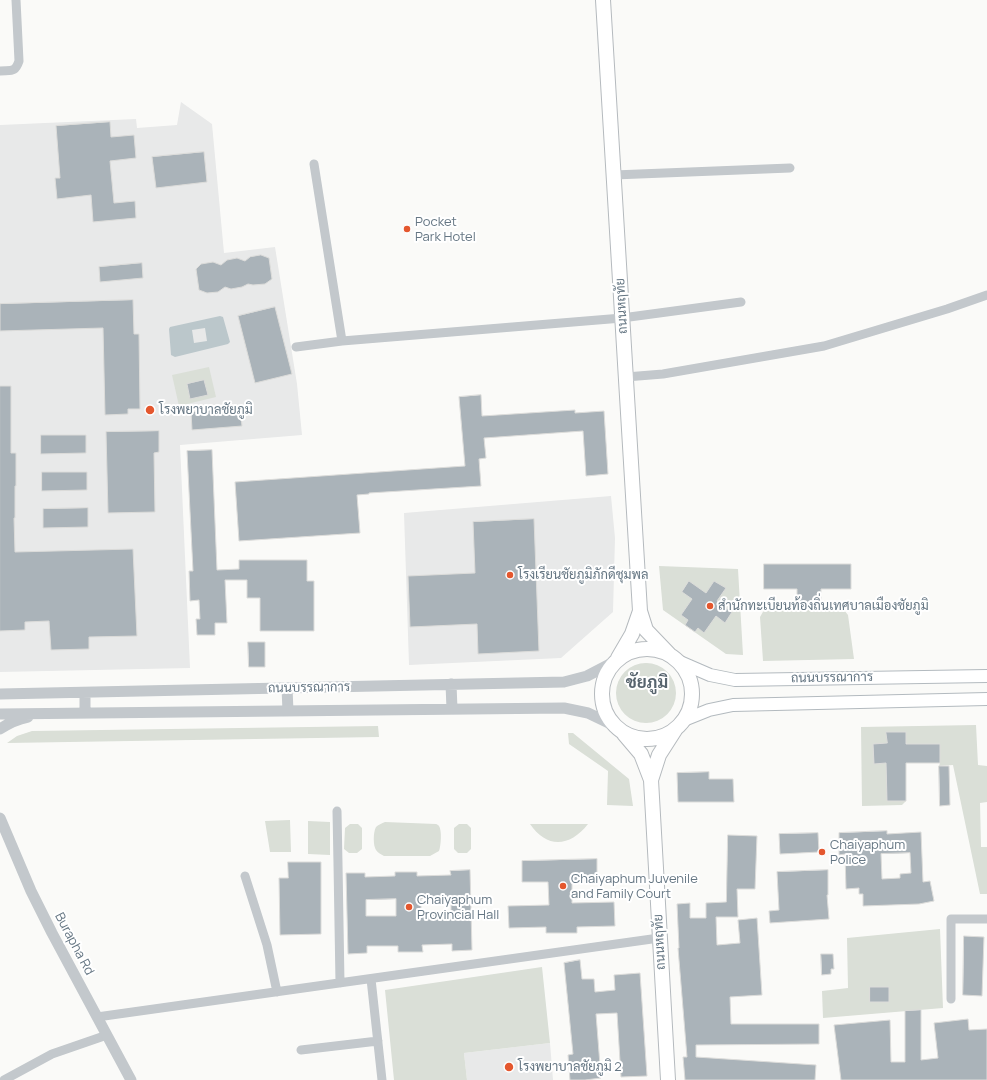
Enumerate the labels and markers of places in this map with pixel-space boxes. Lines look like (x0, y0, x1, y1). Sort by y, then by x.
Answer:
place label: Pocket Park Hotel (415, 214, 476, 245)
marker: Pocket Park Hotel (402, 224, 412, 234)
place label: โรงพยาบาลชัยภูมิ (159, 402, 253, 418)
marker: โรงพยาบาลชัยภูมิ (144, 404, 156, 416)
place label: โรงเรียนชัยภูมิภักดีชุมพล (518, 567, 648, 583)
marker: โรงเรียนชัยภูมิภักดีชุมพล (505, 570, 515, 580)
place label: สำนักทะเบียนท้องถิ่นเทศบาลเมืองชัยภูมิ (718, 598, 929, 614)
marker: สำนักทะเบียนท้องถิ่นเทศบาลเมืองชัยภูมิ (705, 601, 715, 611)
place label: Chaiyaphum Police (830, 837, 905, 868)
marker: Chaiyaphum Police (817, 847, 827, 857)
place label: Chaiyaphum Juvenile and Family Court (571, 871, 698, 902)
marker: Chaiyaphum Juvenile and Family Court (558, 881, 568, 891)
place label: Chaiyaphum Provincial Hall (417, 892, 499, 923)
marker: Chaiyaphum Provincial Hall (404, 902, 414, 912)
place label: โรงพยาบาลชัยภูมิ 2 (518, 1059, 622, 1075)
marker: โรงพยาบาลชัยภูมิ 2 (503, 1061, 515, 1073)

